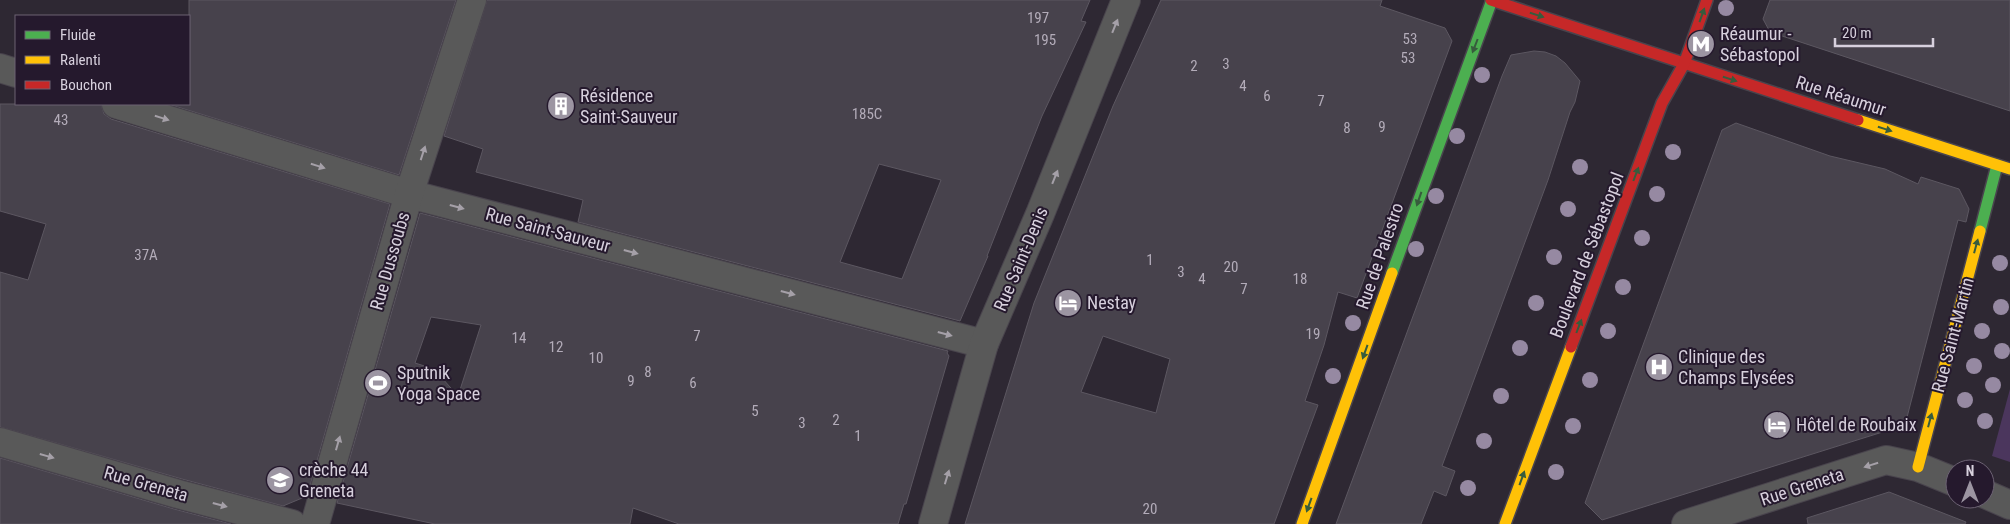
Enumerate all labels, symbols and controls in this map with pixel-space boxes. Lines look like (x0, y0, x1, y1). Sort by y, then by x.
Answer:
one-way arrow (1699, 8, 1706, 23)
house number: 197 (1027, 9, 1049, 27)
one-way arrow (1530, 12, 1545, 20)
legend (15, 15, 190, 105)
scale bar (1835, 15, 1932, 47)
one-way arrow (1112, 19, 1120, 33)
place label: Réaumur - Sébastopol (1720, 23, 1800, 65)
text: 20 m (1842, 24, 1872, 42)
text: Fluide (60, 26, 96, 44)
metro station icon: Réaumur - Sébastopol (1686, 29, 1716, 59)
house number: 53 (1403, 30, 1417, 48)
house number: 195 (1034, 31, 1056, 49)
one-way arrow (1471, 39, 1479, 54)
house number: 53 (1401, 49, 1415, 67)
text: Ralenti (60, 51, 101, 69)
house number: 3 (1222, 55, 1230, 73)
house number: 2 (1190, 57, 1198, 75)
street label: Rue Réaumur (1793, 71, 1890, 120)
one-way arrow (1723, 75, 1738, 83)
text: Bouchon (60, 76, 112, 94)
house number: 4 (1239, 77, 1247, 95)
place label: Résidence Saint-Sauveur (580, 85, 678, 127)
house number: 6 (1263, 87, 1271, 105)
building icon: Résidence Saint-Sauveur (546, 91, 576, 121)
house number: 7 (1317, 92, 1325, 110)
house number: 185C (852, 105, 882, 123)
house number: 43 (54, 111, 68, 129)
one-way arrow (155, 115, 170, 123)
house number: 9 (1378, 118, 1386, 136)
house number: 8 (1343, 119, 1351, 137)
one-way arrow (1878, 125, 1893, 133)
one-way arrow (419, 145, 427, 160)
one-way arrow (310, 163, 325, 171)
one-way arrow (1632, 166, 1640, 181)
one-way arrow (1051, 169, 1059, 184)
street label: Boulevard de Sébastopol (1545, 169, 1628, 341)
one-way arrow (1415, 191, 1422, 206)
street label: Rue de Palestro (1351, 200, 1408, 312)
one-way arrow (449, 203, 464, 211)
street label: Rue Saint-Sauveur (483, 203, 613, 256)
street label: Rue Saint-Denis (989, 204, 1052, 314)
street label: Rue Dussoubs (365, 209, 414, 312)
one-way arrow (1972, 238, 1980, 253)
house number: 37A (134, 246, 158, 264)
one-way arrow (623, 248, 638, 256)
house number: 1 (1146, 251, 1154, 269)
house number: 20 (1224, 258, 1238, 276)
house number: 3 (1177, 263, 1185, 281)
house number: 4 (1198, 270, 1206, 288)
house number: 18 (1293, 270, 1307, 288)
street label: Rue Saint-Martin (1927, 275, 1978, 394)
house number: 7 (1240, 280, 1248, 298)
hotel icon: Nestay (1053, 288, 1083, 318)
one-way arrow (781, 289, 796, 297)
place label: Nestay (1087, 292, 1137, 313)
one-way arrow (1575, 318, 1583, 333)
house number: 19 (1306, 325, 1320, 343)
house number: 7 (693, 327, 701, 345)
house number: 14 (512, 329, 526, 347)
one-way arrow (938, 330, 953, 338)
house number: 12 (549, 338, 563, 356)
one-way arrow (1361, 345, 1369, 360)
place label: Clinique des Champs Elysées (1678, 346, 1794, 388)
house number: 10 (589, 349, 603, 367)
hospital icon: Clinique des Champs Elysées (1644, 352, 1674, 382)
place label: Sputnik Yoga Space (397, 362, 480, 404)
house number: 8 (644, 363, 652, 381)
sports icon: Sputnik Yoga Space (363, 368, 393, 398)
house number: 9 (627, 372, 635, 390)
house number: 6 (689, 374, 697, 392)
house number: 5 (751, 402, 759, 420)
hotel icon: Hôtel de Roubaix (1762, 410, 1792, 440)
house number: 2 (832, 411, 840, 429)
one-way arrow (1927, 412, 1935, 427)
house number: 3 (798, 414, 806, 432)
place label: Hôtel de Roubaix (1796, 414, 1917, 435)
house number: 1 (854, 427, 862, 445)
one-way arrow (335, 436, 343, 451)
one-way arrow (39, 453, 54, 461)
place label: crèche 44 Greneta (299, 459, 369, 501)
north arrow (1945, 459, 1995, 509)
street label: Rue Greneta (102, 462, 191, 506)
one-way arrow (1863, 462, 1878, 470)
street label: Rue Greneta (1758, 463, 1846, 510)
text: N (1966, 463, 1974, 479)
school or university icon: crèche 44 Greneta (265, 465, 295, 495)
one-way arrow (943, 470, 951, 485)
one-way arrow (1519, 471, 1526, 486)
one-way arrow (1305, 497, 1312, 512)
house number: 20 (1143, 500, 1157, 518)
one-way arrow (212, 501, 228, 509)

